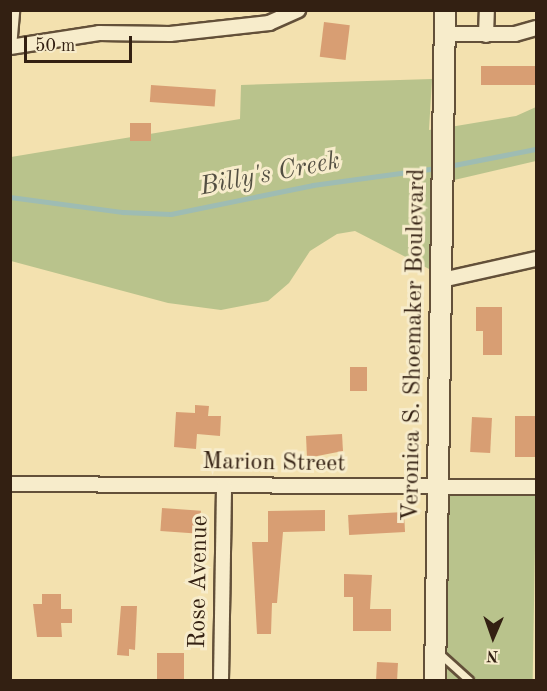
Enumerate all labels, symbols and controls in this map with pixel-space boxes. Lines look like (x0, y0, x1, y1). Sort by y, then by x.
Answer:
scale bar (27, 24, 135, 62)
text: 50 m (35, 37, 75, 55)
water label: Billy's Creek (197, 146, 343, 204)
street label: Veronica S. Shoemaker Boulevard (398, 168, 432, 522)
street label: Marion Street (202, 448, 346, 480)
street label: Rose Avenue (184, 515, 216, 649)
north arrow (463, 607, 523, 667)
text: N (486, 647, 499, 663)

